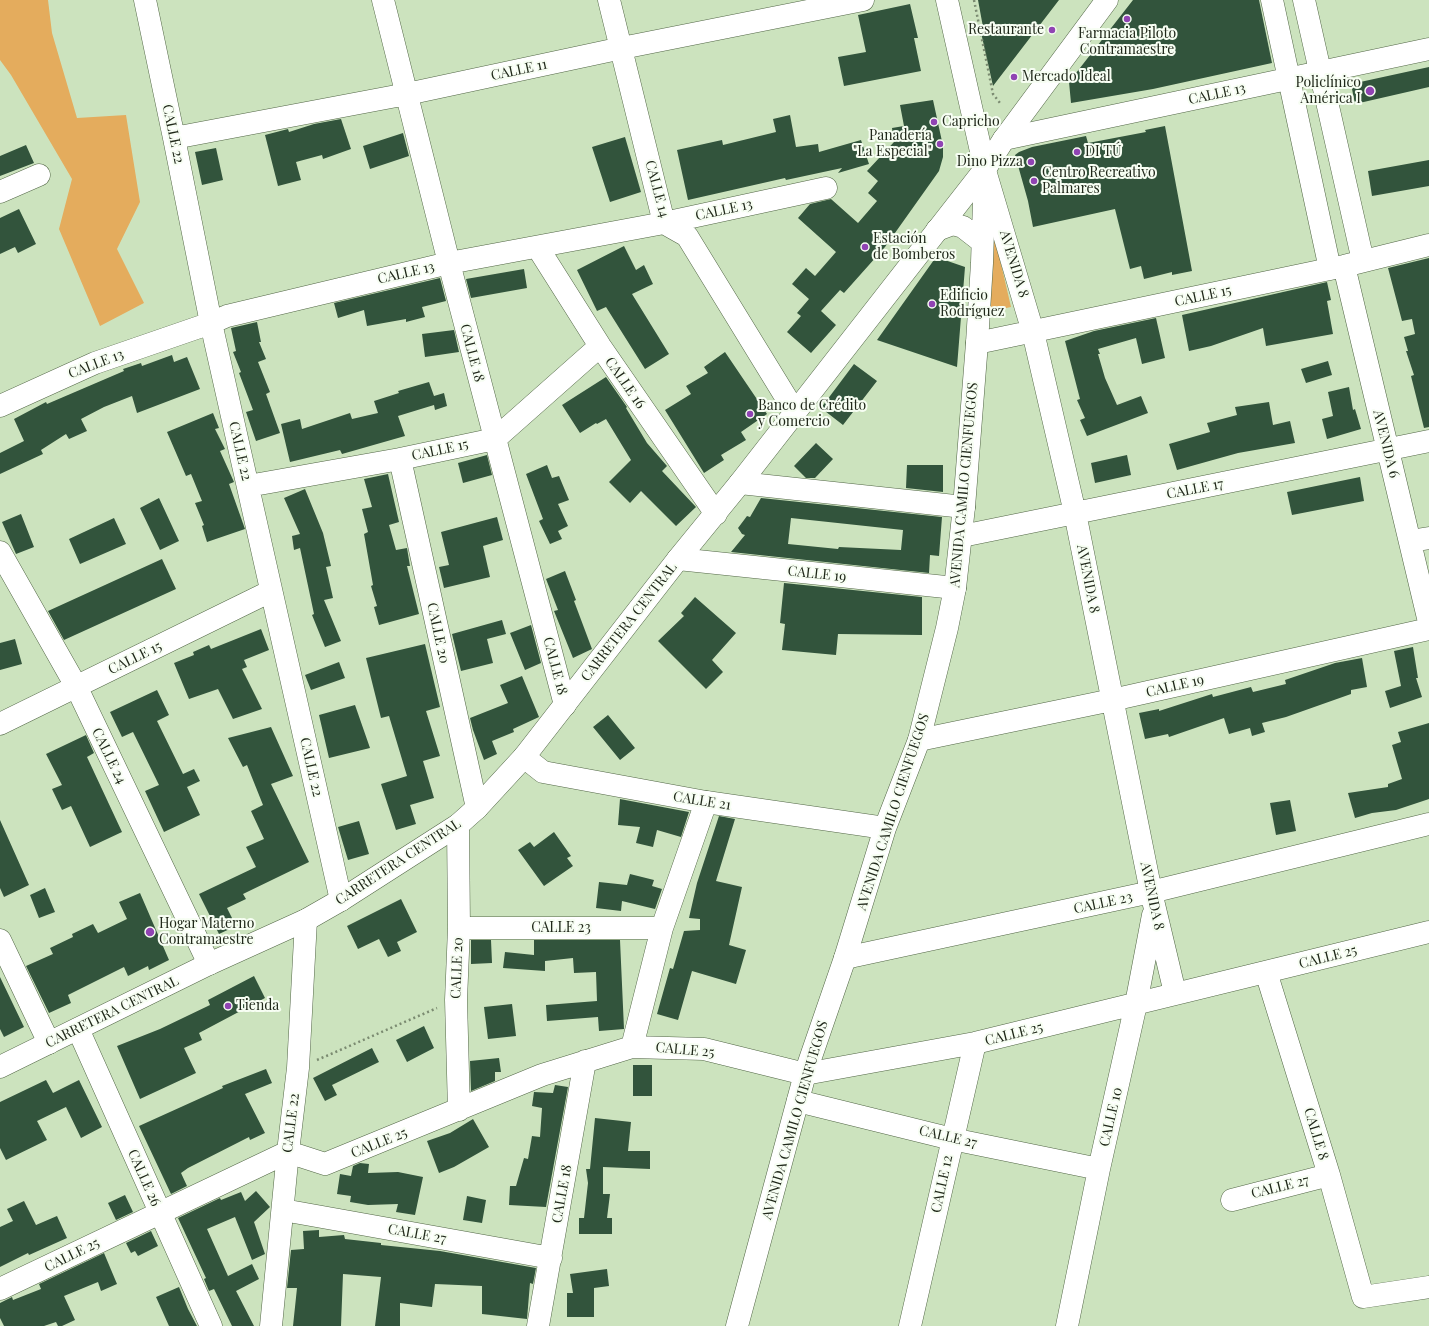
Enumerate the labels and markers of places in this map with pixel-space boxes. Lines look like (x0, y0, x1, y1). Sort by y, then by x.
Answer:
marker: Farmacia Piloto Contramaestre (1122, 14, 1132, 24)
place label: Restaurante (968, 22, 1044, 38)
marker: Restaurante (1047, 25, 1057, 35)
place label: Farmacia Piloto Contramaestre (1078, 26, 1176, 58)
place label: Mercado Ideal (1022, 69, 1111, 85)
marker: Mercado Ideal (1009, 72, 1019, 82)
place label: Policlínico América I (1295, 75, 1361, 108)
marker: Policlínico América I (1364, 85, 1376, 97)
place label: Capricho (942, 114, 1000, 130)
marker: Capricho (929, 117, 939, 127)
place label: Panadería "La Especial" (853, 128, 932, 160)
marker: Panadería "La Especial" (935, 139, 945, 149)
place label: DI TÚ (1085, 144, 1121, 160)
marker: DI TÚ (1072, 147, 1082, 157)
place label: Dino Pizza (957, 154, 1023, 170)
marker: Dino Pizza (1026, 157, 1036, 167)
place label: Centro Recreativo Palmares (1042, 165, 1156, 198)
marker: Centro Recreativo Palmares (1029, 176, 1039, 186)
place label: Estación de Bomberos (873, 231, 955, 264)
marker: Estación de Bomberos (860, 242, 870, 252)
place label: Edificio Rodríguez (940, 288, 1004, 320)
marker: Edificio Rodríguez (927, 299, 937, 309)
place label: Banco de Crédito y Comercio (758, 398, 866, 430)
marker: Banco de Crédito y Comercio (745, 409, 755, 419)
place label: Hogar Materno Contramaestre (159, 916, 254, 948)
marker: Hogar Materno Contramaestre (144, 926, 156, 938)
place label: Tienda (236, 998, 279, 1014)
marker: Tienda (223, 1001, 233, 1011)

